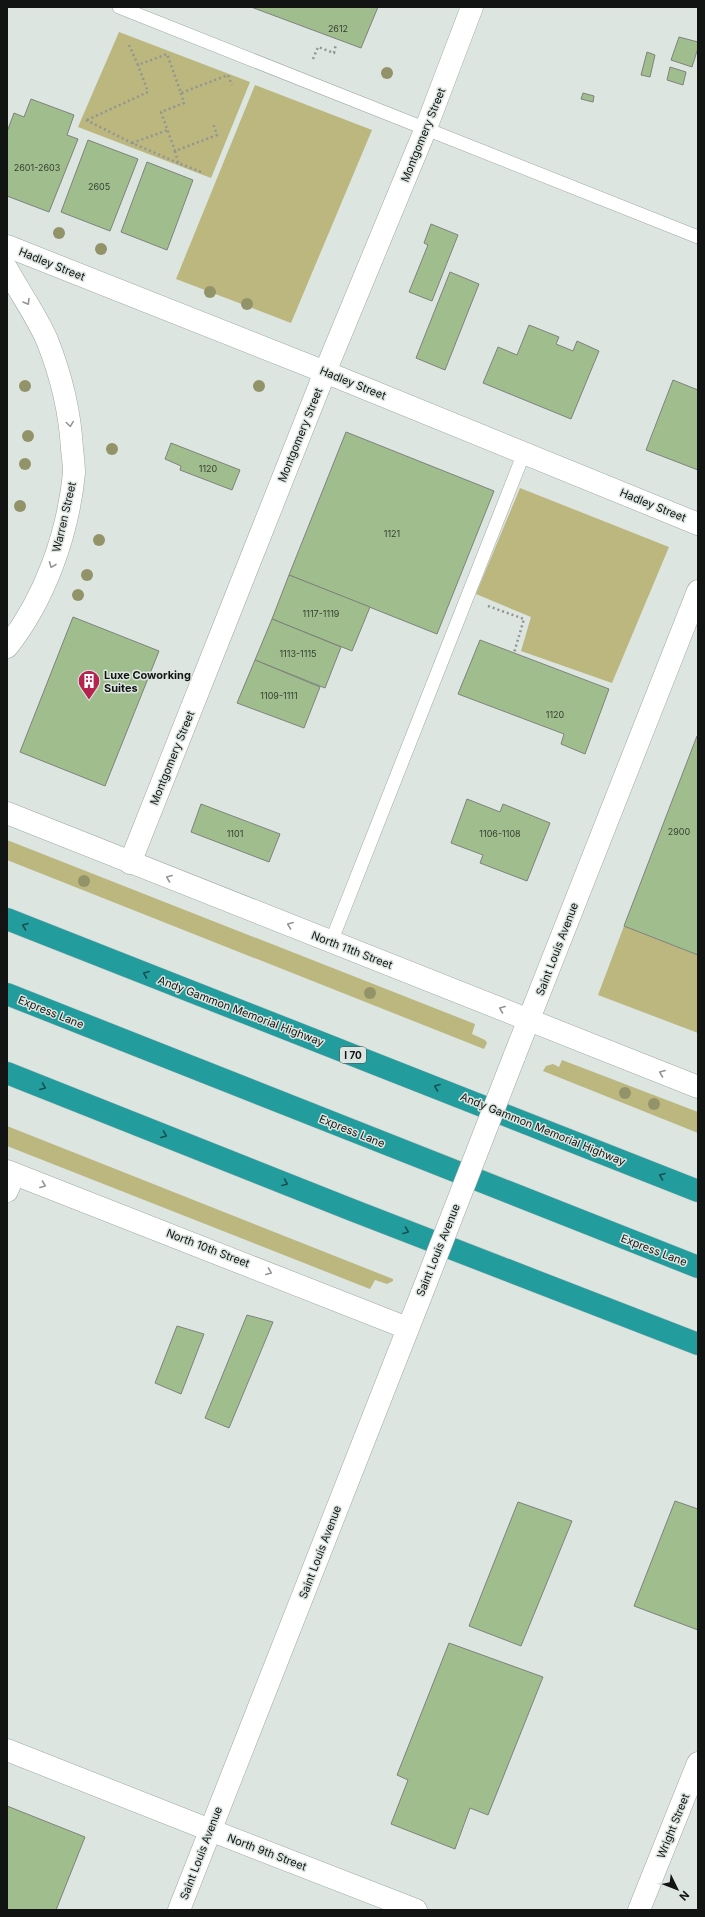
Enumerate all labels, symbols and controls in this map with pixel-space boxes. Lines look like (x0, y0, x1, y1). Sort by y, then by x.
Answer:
house number: 2612 (328, 23, 348, 34)
street label: Montgomery Street (398, 85, 448, 184)
house number: 2601-2603 (14, 162, 61, 173)
house number: 2605 (88, 181, 110, 192)
street label: Hadley Street (17, 244, 88, 284)
one-way arrow (23, 298, 30, 305)
street label: Hadley Street (318, 363, 389, 403)
street label: Montgomery Street (275, 385, 325, 484)
one-way arrow (65, 421, 74, 427)
house number: 1120 (199, 463, 218, 474)
street label: Warren Street (49, 480, 79, 554)
street label: Hadley Street (618, 485, 689, 525)
house number: 1121 (384, 528, 400, 539)
one-way arrow (48, 562, 56, 569)
house number: 1117-1119 (303, 608, 340, 619)
house number: 1113-1115 (279, 648, 317, 659)
building icon: Luxe Coworking Suites (76, 668, 102, 701)
place label: Luxe Coworking Suites (104, 668, 191, 695)
house number: 1109-1111 (260, 690, 298, 701)
street label: Montgomery Street (147, 708, 197, 807)
house number: 1120 (546, 709, 565, 720)
house number: 2900 (668, 826, 691, 837)
house number: 1101 (227, 828, 243, 839)
house number: 1106-1108 (479, 828, 521, 839)
one-way arrow (165, 874, 172, 882)
street label: Saint Louis Avenue (533, 900, 581, 998)
one-way arrow (286, 922, 293, 930)
one-way arrow (22, 923, 29, 931)
street label: North 11th Street (309, 928, 395, 972)
one-way arrow (143, 970, 150, 978)
street label: Andy Gammon Memorial Highway (156, 973, 326, 1049)
street label: Express Lane (16, 992, 86, 1032)
one-way arrow (499, 1005, 506, 1013)
road number: I 70 (340, 1047, 366, 1063)
one-way arrow (658, 1069, 665, 1077)
one-way arrow (40, 1083, 47, 1091)
one-way arrow (433, 1084, 440, 1092)
street label: Andy Gammon Memorial Highway (458, 1089, 628, 1169)
street label: Express Lane (317, 1111, 387, 1151)
one-way arrow (161, 1130, 168, 1138)
one-way arrow (658, 1173, 665, 1181)
one-way arrow (281, 1179, 288, 1187)
one-way arrow (40, 1180, 47, 1188)
street label: Saint Louis Avenue (413, 1202, 463, 1298)
street label: North 10th Street (164, 1226, 252, 1270)
one-way arrow (402, 1226, 409, 1234)
street label: Express Lane (619, 1231, 689, 1269)
one-way arrow (265, 1268, 272, 1276)
street label: Saint Louis Avenue (296, 1503, 344, 1601)
street label: Wright Street (654, 1791, 692, 1860)
street label: Saint Louis Avenue (177, 1804, 225, 1902)
street label: North 9th Street (225, 1830, 309, 1874)
north arrow (657, 1869, 697, 1909)
text: N (676, 1888, 692, 1904)

